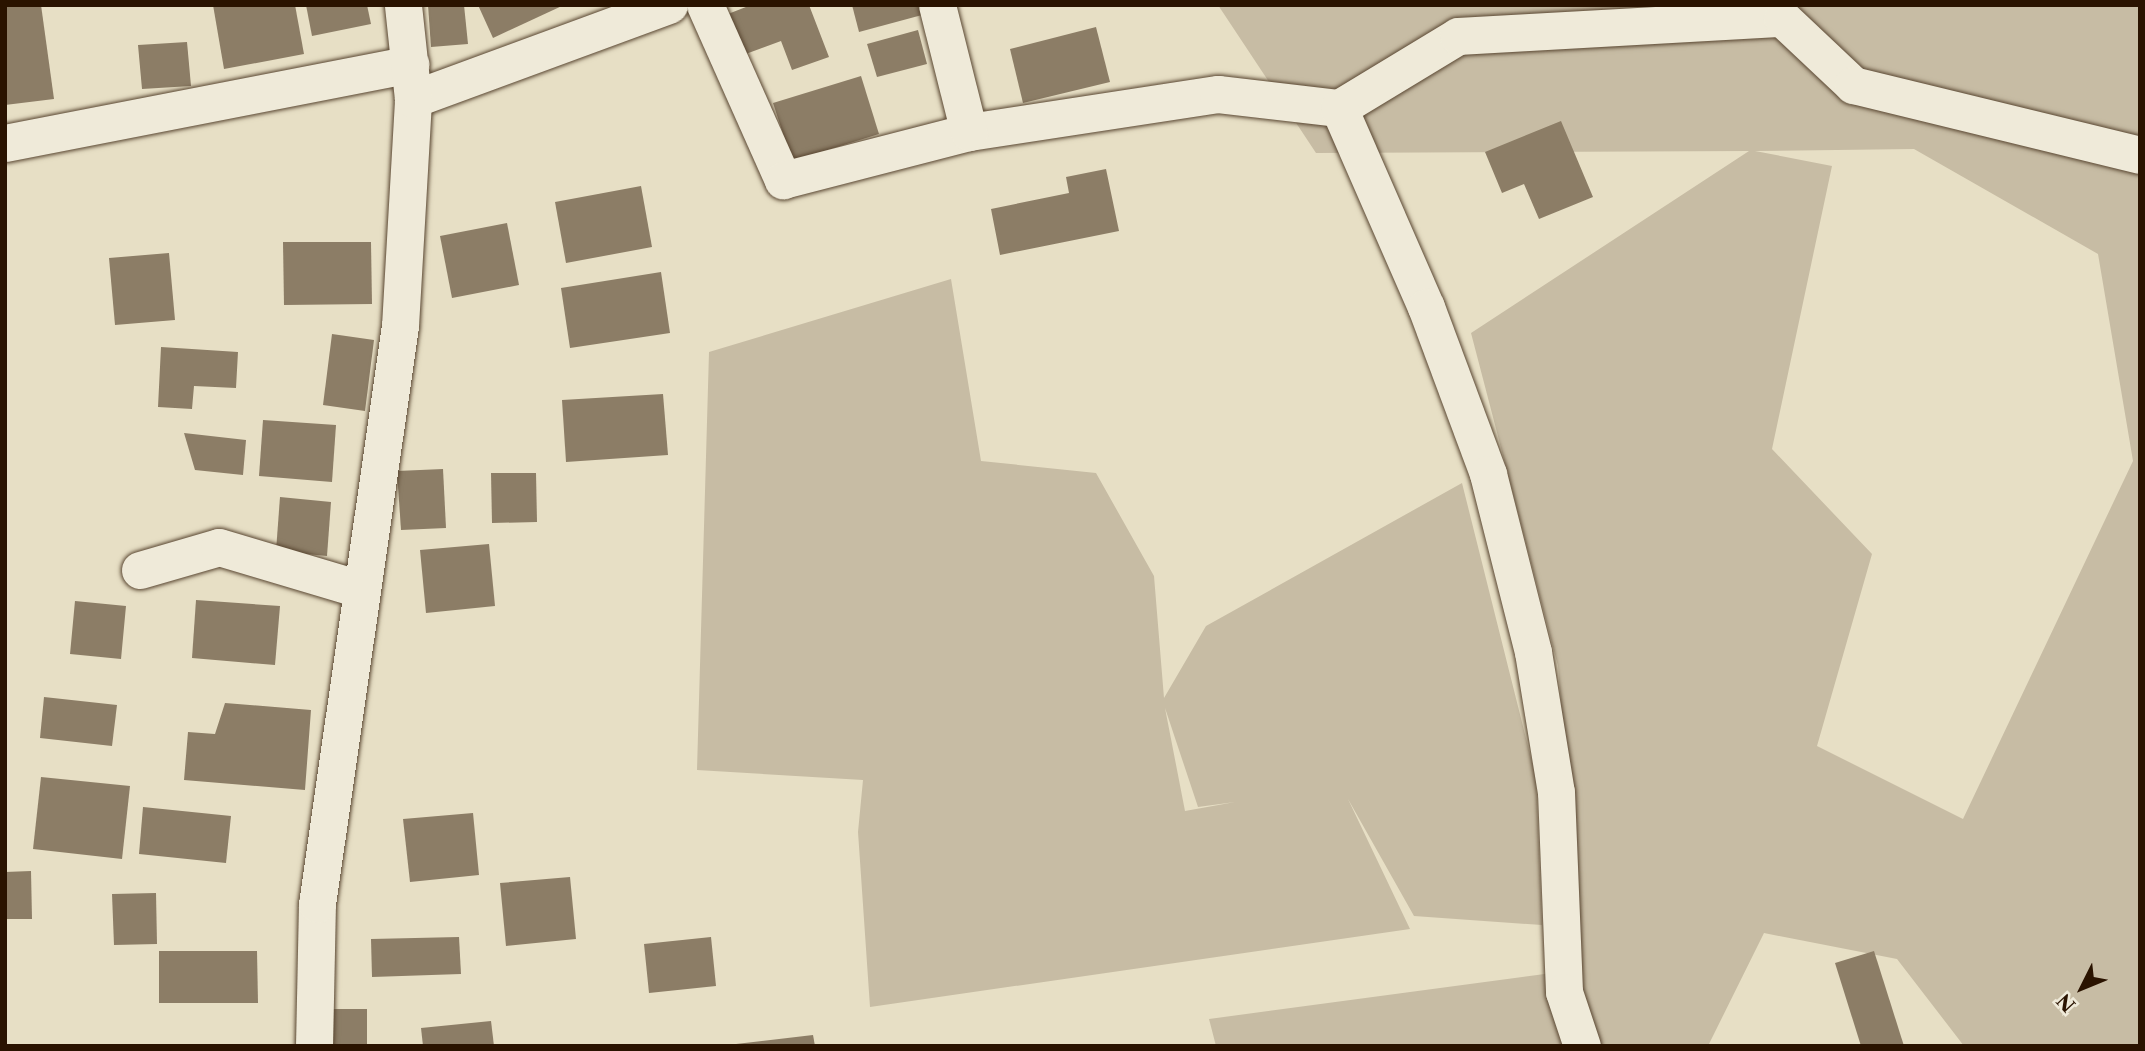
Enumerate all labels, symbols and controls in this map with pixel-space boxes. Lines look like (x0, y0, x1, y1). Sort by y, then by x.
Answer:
north arrow (2047, 953, 2117, 1023)
text: N (2052, 989, 2080, 1017)

